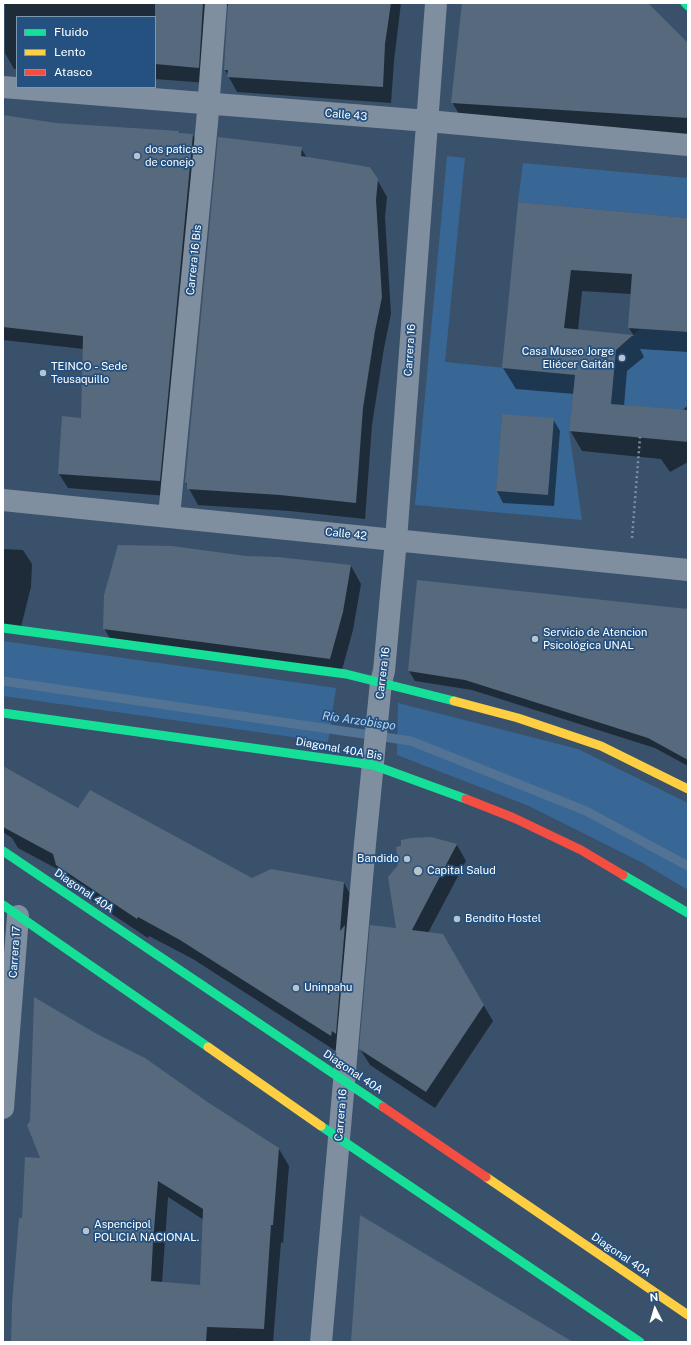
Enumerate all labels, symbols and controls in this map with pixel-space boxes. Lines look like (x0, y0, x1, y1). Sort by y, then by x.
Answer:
legend (16, 16, 156, 88)
text: Fluido (54, 25, 89, 39)
text: Lento (54, 45, 85, 59)
text: Atasco (54, 65, 92, 79)
street label: Calle 43 (324, 107, 368, 123)
place label: dos paticas de conejo (145, 143, 203, 169)
marker: dos paticas de conejo (132, 151, 142, 161)
street label: Carrera 16 Bis (184, 224, 204, 296)
street label: Carrera 16 (402, 323, 418, 377)
place label: Casa Museo Jorge Eliécer Gaitán (522, 345, 614, 371)
marker: Casa Museo Jorge Eliécer Gaitán (617, 353, 627, 363)
place label: TEINCO - Sede Teusaquillo (51, 360, 127, 386)
marker: TEINCO - Sede Teusaquillo (38, 368, 48, 378)
street label: Calle 42 (324, 525, 368, 543)
place label: Servicio de Atencion Psicológica UNAL (543, 626, 647, 652)
marker: Servicio de Atencion Psicológica UNAL (530, 634, 540, 644)
street label: Carrera 16 (373, 646, 393, 700)
water label: Río Arzobispo (321, 709, 397, 733)
street label: Diagonal 40A Bis (295, 735, 383, 763)
place label: Bandido (357, 852, 399, 866)
marker: Bandido (402, 854, 412, 864)
place label: Capital Salud (427, 864, 496, 878)
marker: Capital Salud (412, 865, 424, 877)
street label: Diagonal 40A (52, 866, 116, 916)
place label: Bendito Hostel (465, 912, 541, 926)
marker: Bendito Hostel (452, 914, 462, 924)
street label: Carrera 17 (7, 925, 23, 979)
place label: Uninpahu (304, 981, 352, 995)
marker: Uninpahu (291, 983, 301, 993)
street label: Diagonal 40A (321, 1047, 385, 1097)
street label: Carrera 16 (332, 1088, 350, 1142)
place label: Aspencipol POLICIA NACIONAL. (94, 1218, 199, 1244)
marker: Aspencipol POLICIA NACIONAL. (81, 1226, 91, 1236)
street label: Diagonal 40A (589, 1230, 653, 1280)
north arrow (635, 1289, 675, 1329)
text: N (649, 1291, 659, 1303)

